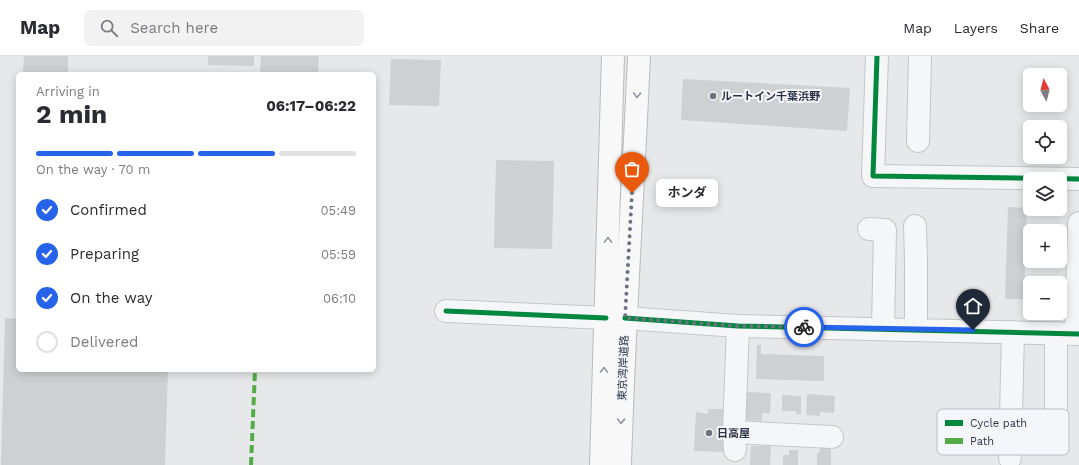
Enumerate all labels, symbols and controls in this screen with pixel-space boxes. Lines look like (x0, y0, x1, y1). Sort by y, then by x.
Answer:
search box (84, 10, 364, 46)
text: Map (20, 16, 60, 39)
icon: search (98, 17, 120, 39)
text: Search here (130, 19, 218, 37)
text: Map (903, 20, 932, 36)
text: Layers (954, 20, 998, 36)
text: Share (1020, 20, 1059, 36)
north arrow (1023, 68, 1067, 112)
map controls (1023, 68, 1067, 320)
text: Arriving in (36, 84, 100, 99)
place label: ルートイン千葉浜野 (721, 90, 821, 103)
marker: ルートイン千葉浜野 (708, 91, 718, 101)
one-way arrow (633, 92, 641, 98)
text: 06:17–06:22 (266, 97, 356, 115)
text: 2 min (36, 99, 107, 129)
button: locate (1023, 120, 1067, 164)
pin (615, 152, 649, 193)
icon: bag (621, 158, 643, 180)
text: On the way · 70 m (36, 162, 150, 177)
button: layers (1023, 172, 1067, 216)
callout: ホンダ (656, 179, 718, 207)
text: ホンダ (667, 185, 707, 200)
icon: check (36, 199, 58, 221)
text: Confirmed (70, 201, 147, 219)
text: 05:49 (321, 203, 356, 218)
button: + (1023, 224, 1067, 268)
one-way arrow (604, 237, 612, 243)
icon: check (36, 243, 58, 265)
text: Preparing (70, 245, 139, 263)
text: 05:59 (321, 247, 356, 262)
button: − (1023, 276, 1067, 320)
icon: check (36, 287, 58, 309)
text: On the way (70, 289, 152, 307)
pin (956, 289, 990, 330)
text: 06:10 (323, 291, 356, 306)
icon: home (962, 295, 984, 317)
courier (784, 307, 824, 347)
icon: bike (793, 316, 815, 338)
text: Delivered (70, 333, 138, 351)
street label: 東京湾岸道路 (616, 335, 631, 401)
one-way arrow (600, 367, 608, 373)
legend (937, 409, 1069, 455)
text: Cycle path (970, 417, 1027, 430)
one-way arrow (617, 418, 625, 424)
place label: 日高屋 (717, 427, 750, 440)
marker: 日高屋 (704, 428, 714, 438)
text: Path (970, 435, 994, 448)

